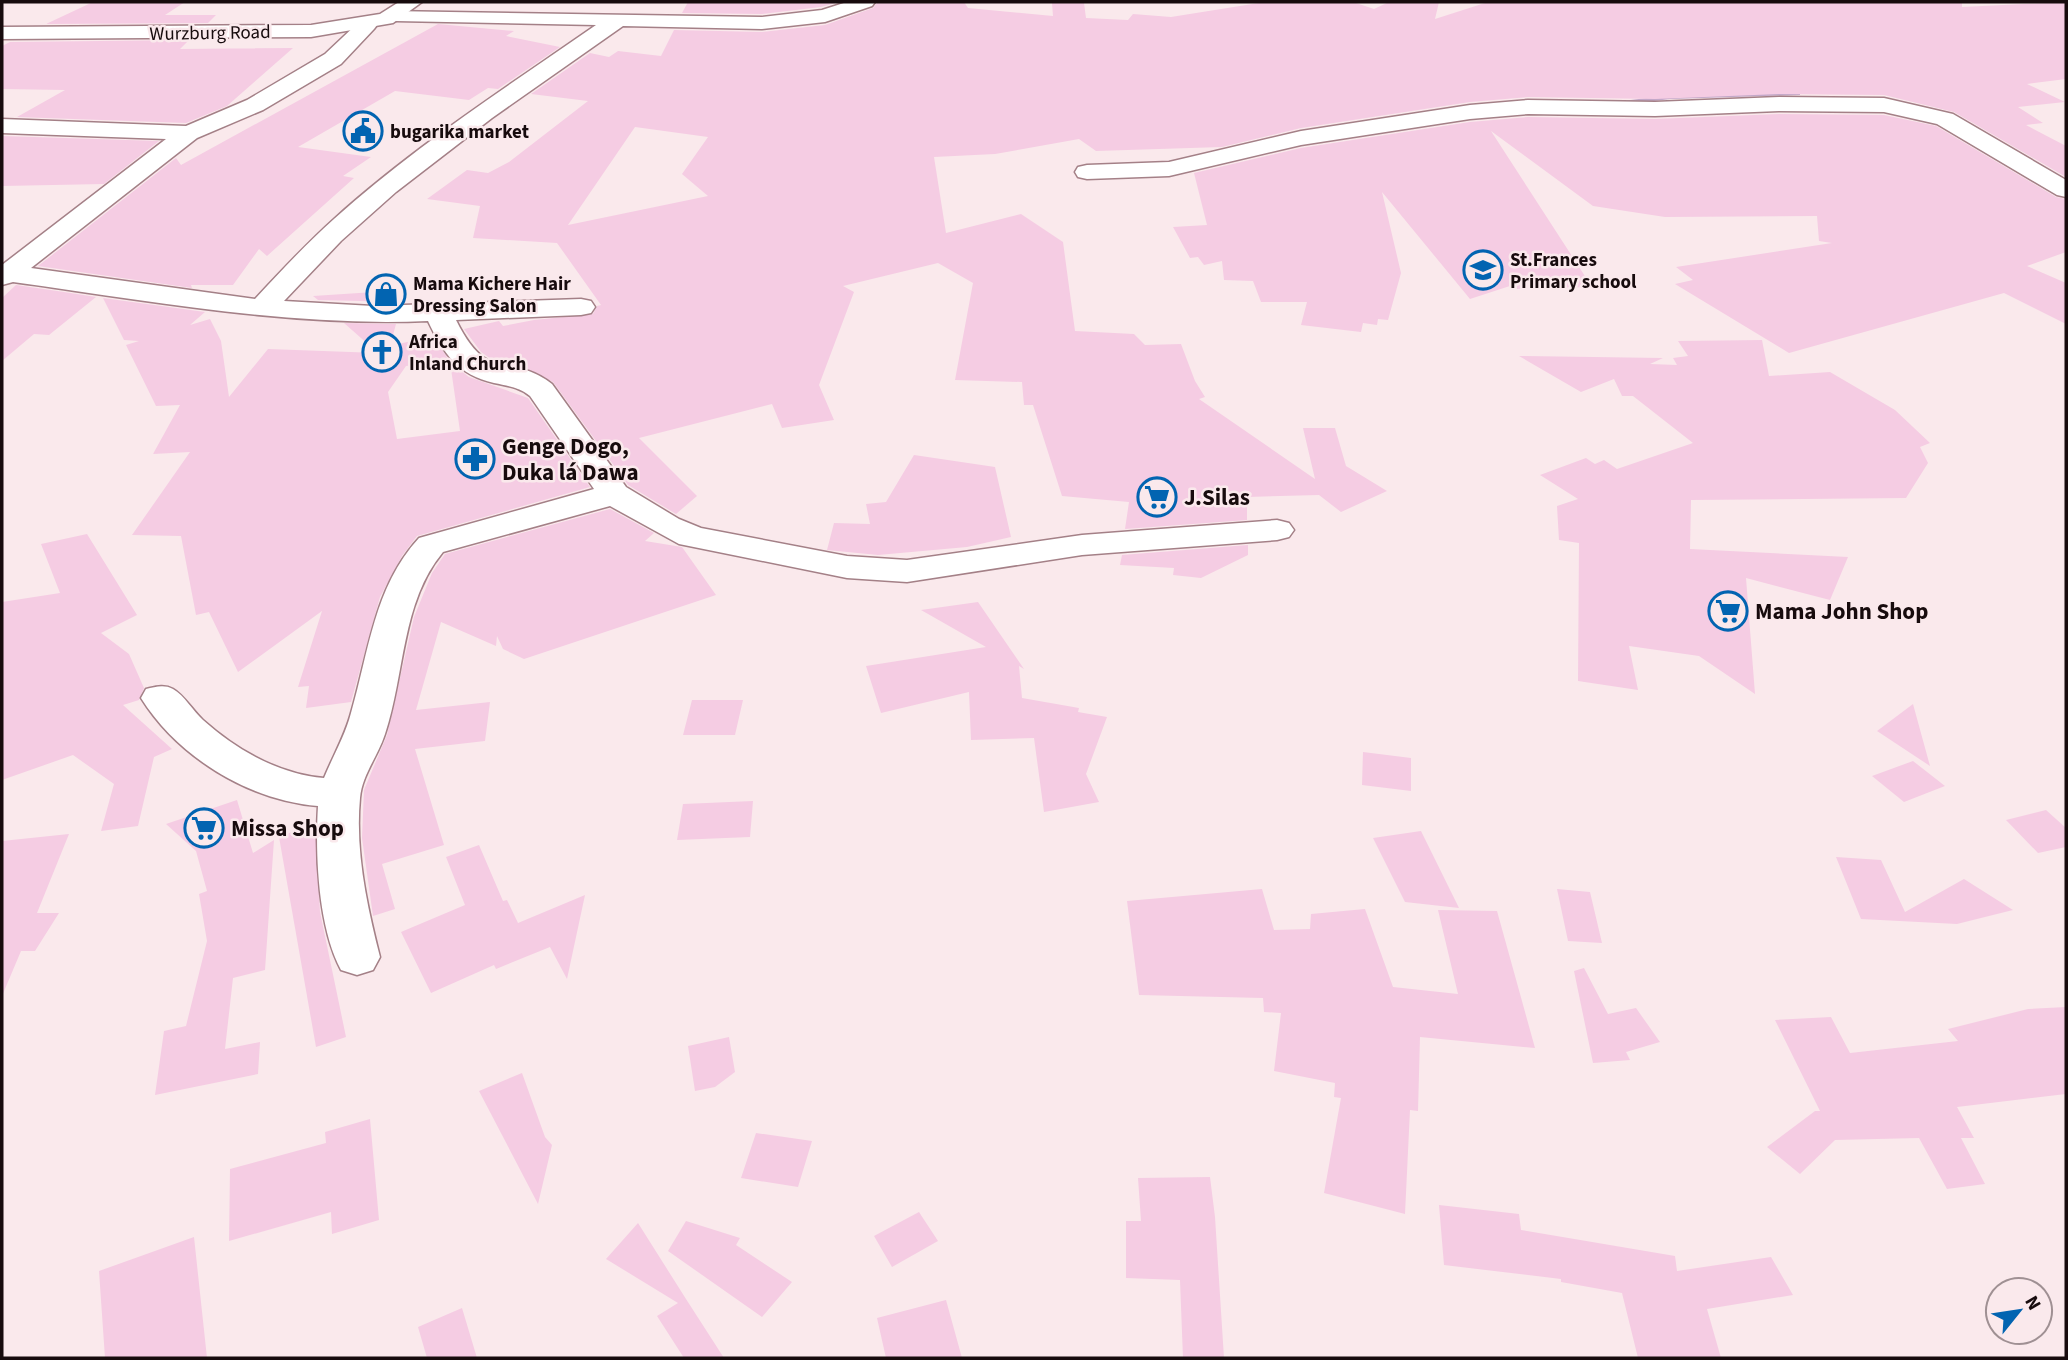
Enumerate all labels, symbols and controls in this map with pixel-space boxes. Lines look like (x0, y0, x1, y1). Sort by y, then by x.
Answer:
street label: Wurzburg Road (149, 19, 271, 48)
public building icon: bugarika market (342, 110, 384, 152)
place label: bugarika market (390, 119, 529, 146)
place label: St.Frances Primary school (1510, 247, 1637, 296)
school or university icon: St.Frances Primary school (1462, 249, 1504, 291)
place label: Mama Kichere Hair Dressing Salon (413, 271, 571, 320)
shop icon: Mama Kichere Hair Dressing Salon (365, 273, 407, 315)
place label: Africa Inland Church (408, 329, 526, 378)
church icon: Africa Inland Church (361, 331, 403, 373)
place label: Genge Dogo, Duka lá Dawa (502, 430, 639, 489)
pharmacy icon: Genge Dogo, Duka lá Dawa (454, 438, 496, 480)
supermarket icon: J.Silas (1136, 476, 1178, 518)
place label: J.Silas (1184, 481, 1250, 514)
supermarket icon: Mama John Shop (1707, 590, 1749, 632)
place label: Mama John Shop (1755, 595, 1928, 628)
supermarket icon: Missa Shop (183, 807, 225, 849)
place label: Missa Shop (231, 812, 344, 845)
north arrow (1984, 1276, 2054, 1346)
text: N (2018, 1291, 2047, 1315)

